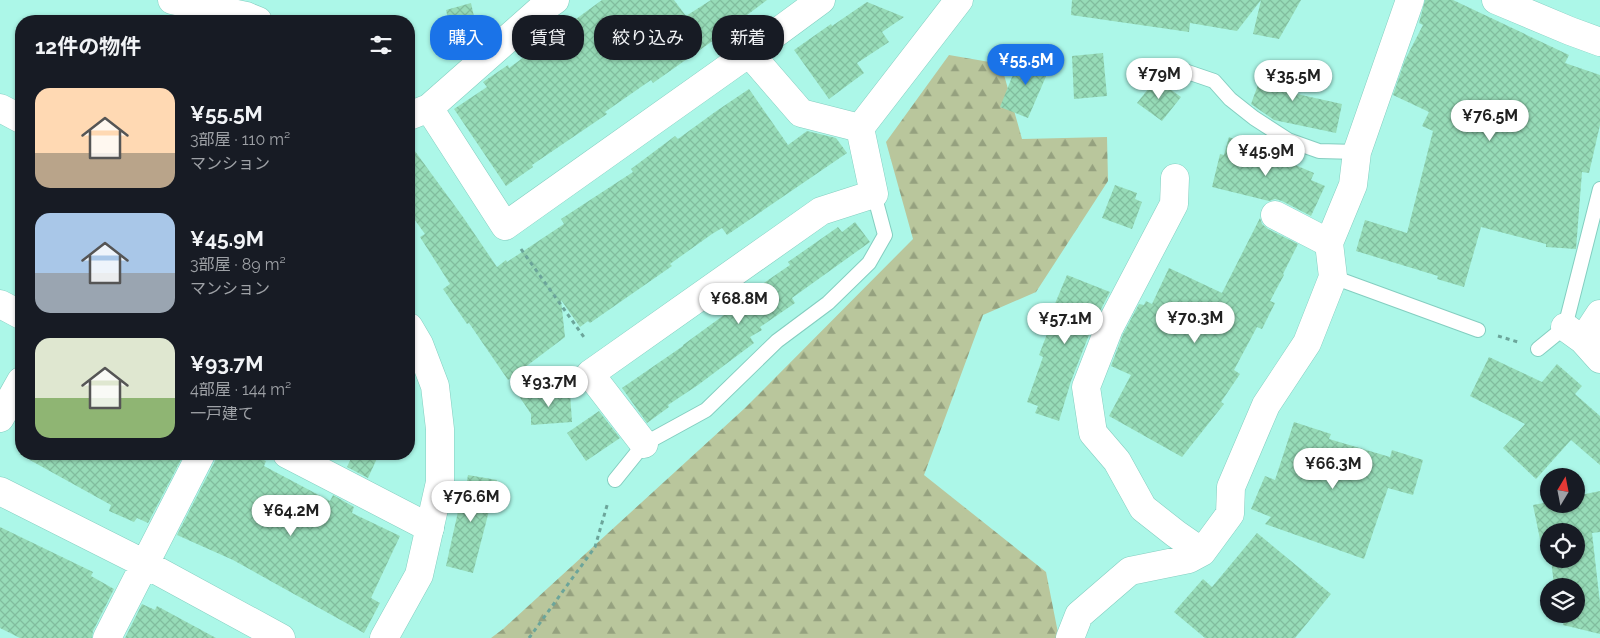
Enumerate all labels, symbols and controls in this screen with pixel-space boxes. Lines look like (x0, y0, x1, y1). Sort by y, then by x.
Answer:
chip: 購入 (430, 15, 502, 60)
chip: 賃貸 (512, 15, 584, 60)
chip: 絞り込み (594, 15, 702, 60)
chip: 新着 (712, 15, 784, 60)
icon: filters (367, 31, 395, 59)
text: 12件の物件 (35, 34, 141, 59)
pin: ¥55.5M (985, 44, 1067, 86)
text: ¥55.5M (998, 50, 1054, 69)
pin: ¥79M (1129, 58, 1189, 100)
pin: ¥35.5M (1252, 59, 1334, 102)
text: ¥79M (1137, 64, 1181, 83)
text: ¥35.5M (1265, 66, 1321, 85)
pin: ¥76.5M (1449, 100, 1531, 142)
text: ¥55.5M (190, 101, 263, 126)
text: ¥76.5M (1462, 106, 1518, 125)
icon: home (75, 108, 135, 168)
text: 3部屋 · 110 m² (190, 130, 290, 149)
pin: ¥45.9M (1225, 134, 1307, 177)
text: ¥45.9M (1238, 141, 1294, 160)
text: マンション (190, 154, 270, 173)
text: ¥45.9M (190, 226, 264, 251)
icon: home (75, 233, 135, 293)
text: 3部屋 · 89 m² (190, 255, 286, 274)
text: マンション (190, 279, 270, 298)
pin: ¥68.8M (698, 282, 780, 325)
text: ¥68.8M (710, 289, 768, 308)
pin: ¥57.1M (1024, 302, 1106, 345)
pin: ¥70.3M (1154, 302, 1236, 344)
text: ¥70.3M (1167, 308, 1223, 327)
text: ¥57.1M (1038, 309, 1092, 328)
text: ¥93.7M (190, 351, 263, 376)
icon: home (75, 358, 135, 418)
pin: ¥93.7M (508, 366, 590, 408)
text: ¥93.7M (521, 372, 577, 391)
text: 4部屋 · 144 m² (190, 380, 291, 399)
text: 一戸建て (190, 404, 254, 423)
pin: ¥66.3M (1292, 448, 1374, 490)
text: ¥66.3M (1304, 454, 1362, 473)
north arrow (1540, 468, 1585, 512)
map controls (1540, 468, 1585, 623)
pin: ¥76.6M (430, 480, 512, 523)
text: ¥76.6M (442, 487, 500, 506)
pin: ¥64.2M (250, 494, 332, 537)
text: ¥64.2M (263, 501, 319, 520)
button: locate (1540, 523, 1585, 568)
button: layers (1540, 578, 1585, 623)

